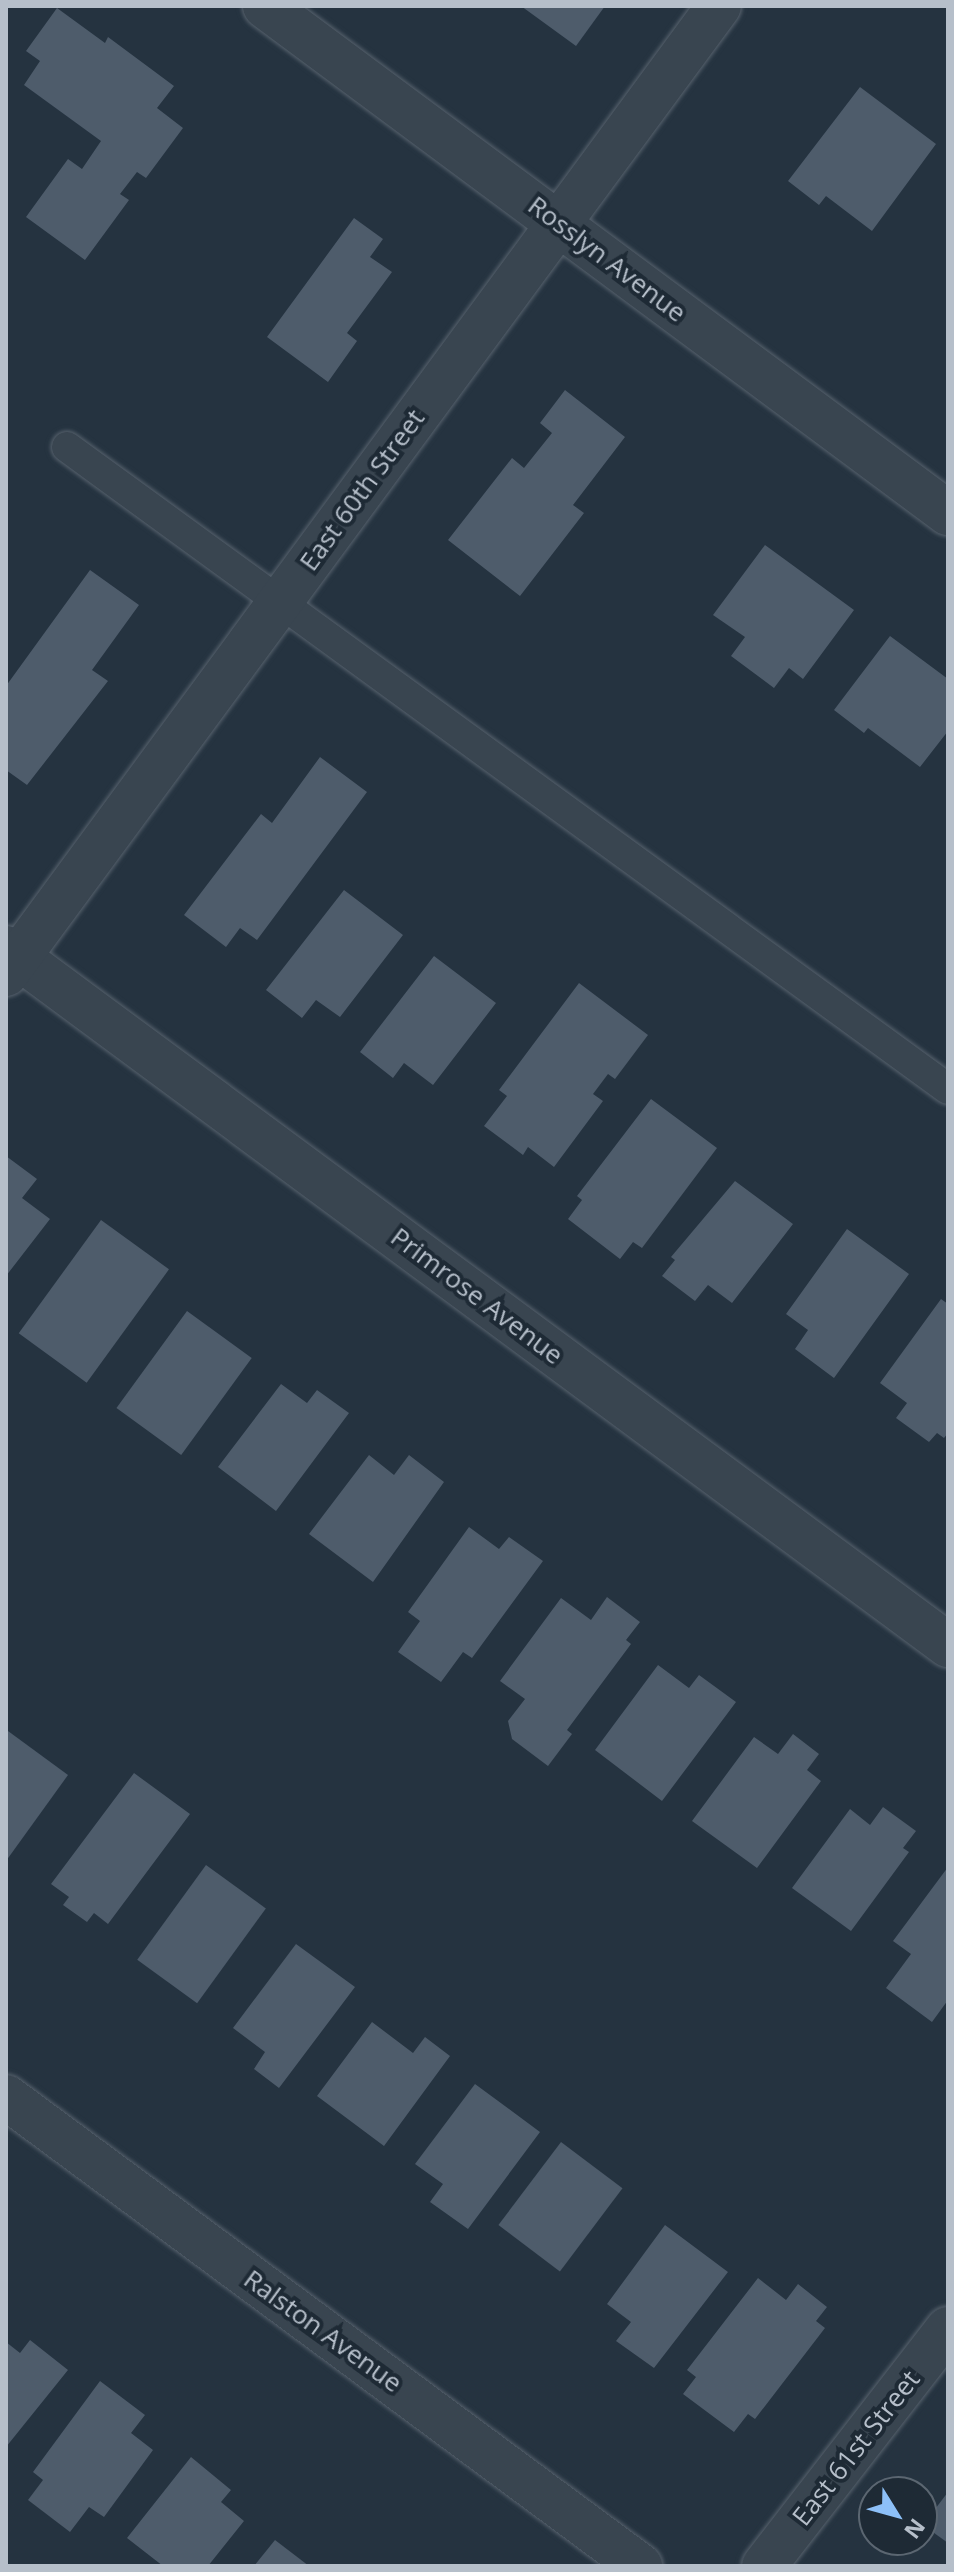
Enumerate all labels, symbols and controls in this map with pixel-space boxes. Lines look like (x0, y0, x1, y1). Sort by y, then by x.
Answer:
street label: Rosslyn Avenue (522, 190, 692, 328)
street label: East 60th Street (293, 403, 431, 577)
street label: Primrose Avenue (385, 1221, 569, 1371)
street label: Ralston Avenue (238, 2263, 408, 2399)
street label: East 61st Street (786, 2364, 926, 2532)
north arrow (858, 2476, 938, 2556)
text: N (898, 2513, 933, 2545)

